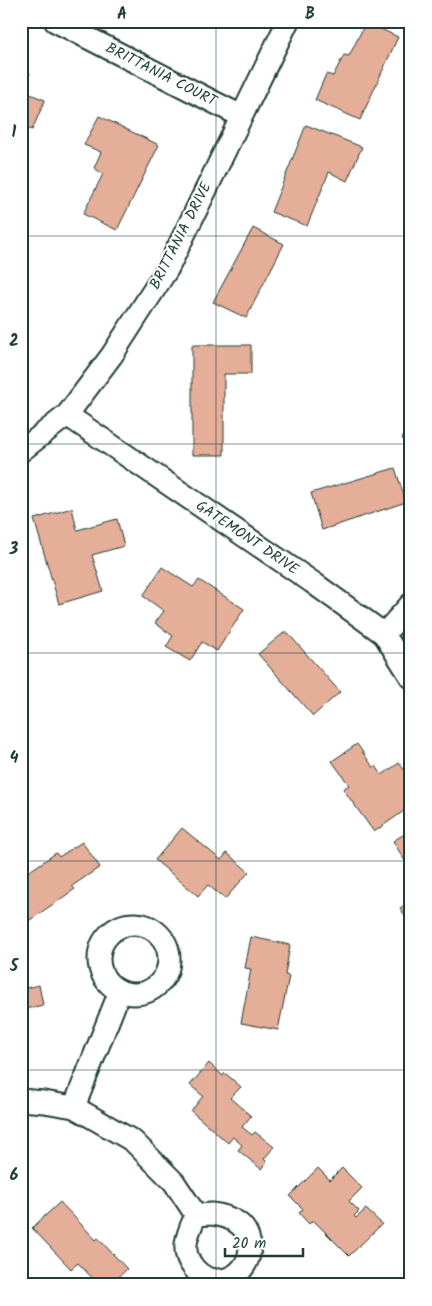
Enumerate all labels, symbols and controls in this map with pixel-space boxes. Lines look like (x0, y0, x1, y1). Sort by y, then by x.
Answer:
text: A (117, 2, 127, 27)
text: B (305, 2, 315, 27)
street label: BRITTANIA COURT (101, 37, 223, 114)
text: 1 (12, 120, 17, 145)
street label: BRITTANIA DRIVE (144, 177, 219, 294)
text: 2 (9, 329, 19, 354)
street label: GATEMONT DRIVE (190, 494, 305, 582)
text: 3 (9, 537, 19, 562)
text: 4 (10, 746, 19, 771)
text: 5 (9, 954, 20, 979)
text: 6 (10, 1163, 19, 1188)
scale bar (225, 1226, 302, 1258)
text: 20 m (232, 1232, 266, 1256)

